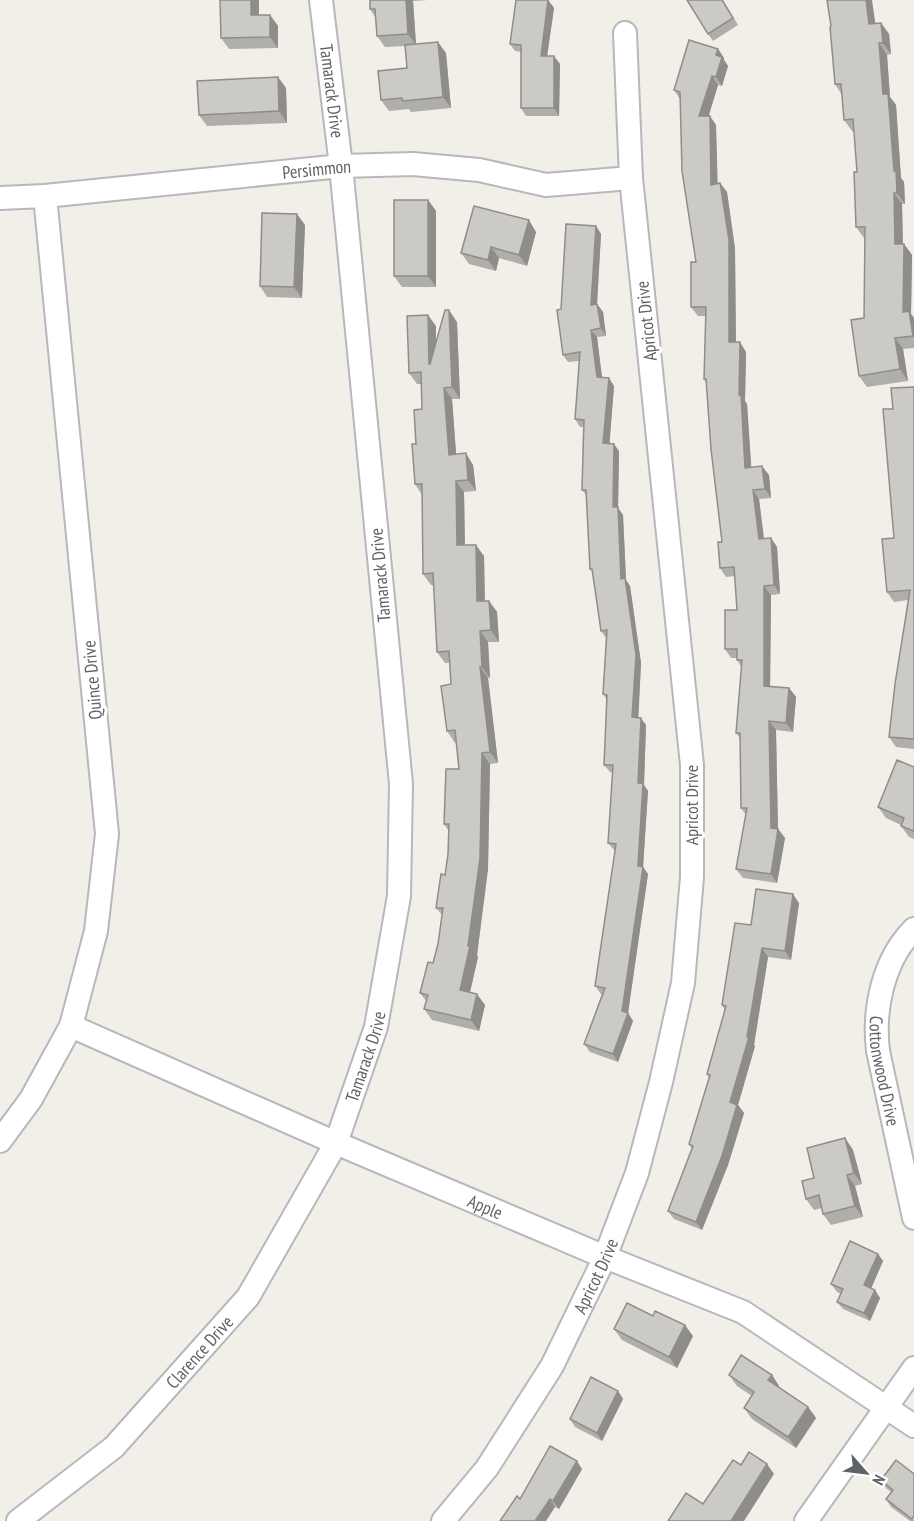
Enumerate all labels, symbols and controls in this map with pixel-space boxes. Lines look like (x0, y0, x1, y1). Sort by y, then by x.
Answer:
street label: Tamarack Drive (315, 43, 349, 139)
street label: Persimmon (281, 154, 351, 183)
street label: Apricot Drive (630, 280, 662, 362)
street label: Tamarack Drive (364, 527, 396, 623)
street label: Quince Drive (77, 639, 107, 721)
street label: Apricot Drive (680, 765, 703, 845)
street label: Tamarack Drive (340, 1010, 390, 1105)
street label: Cottonwood Drive (865, 1015, 905, 1128)
street label: Apple (464, 1189, 506, 1224)
street label: Apricot Drive (568, 1235, 623, 1317)
street label: Clarence Drive (161, 1310, 238, 1393)
north arrow (836, 1443, 896, 1503)
text: N (868, 1472, 890, 1489)

